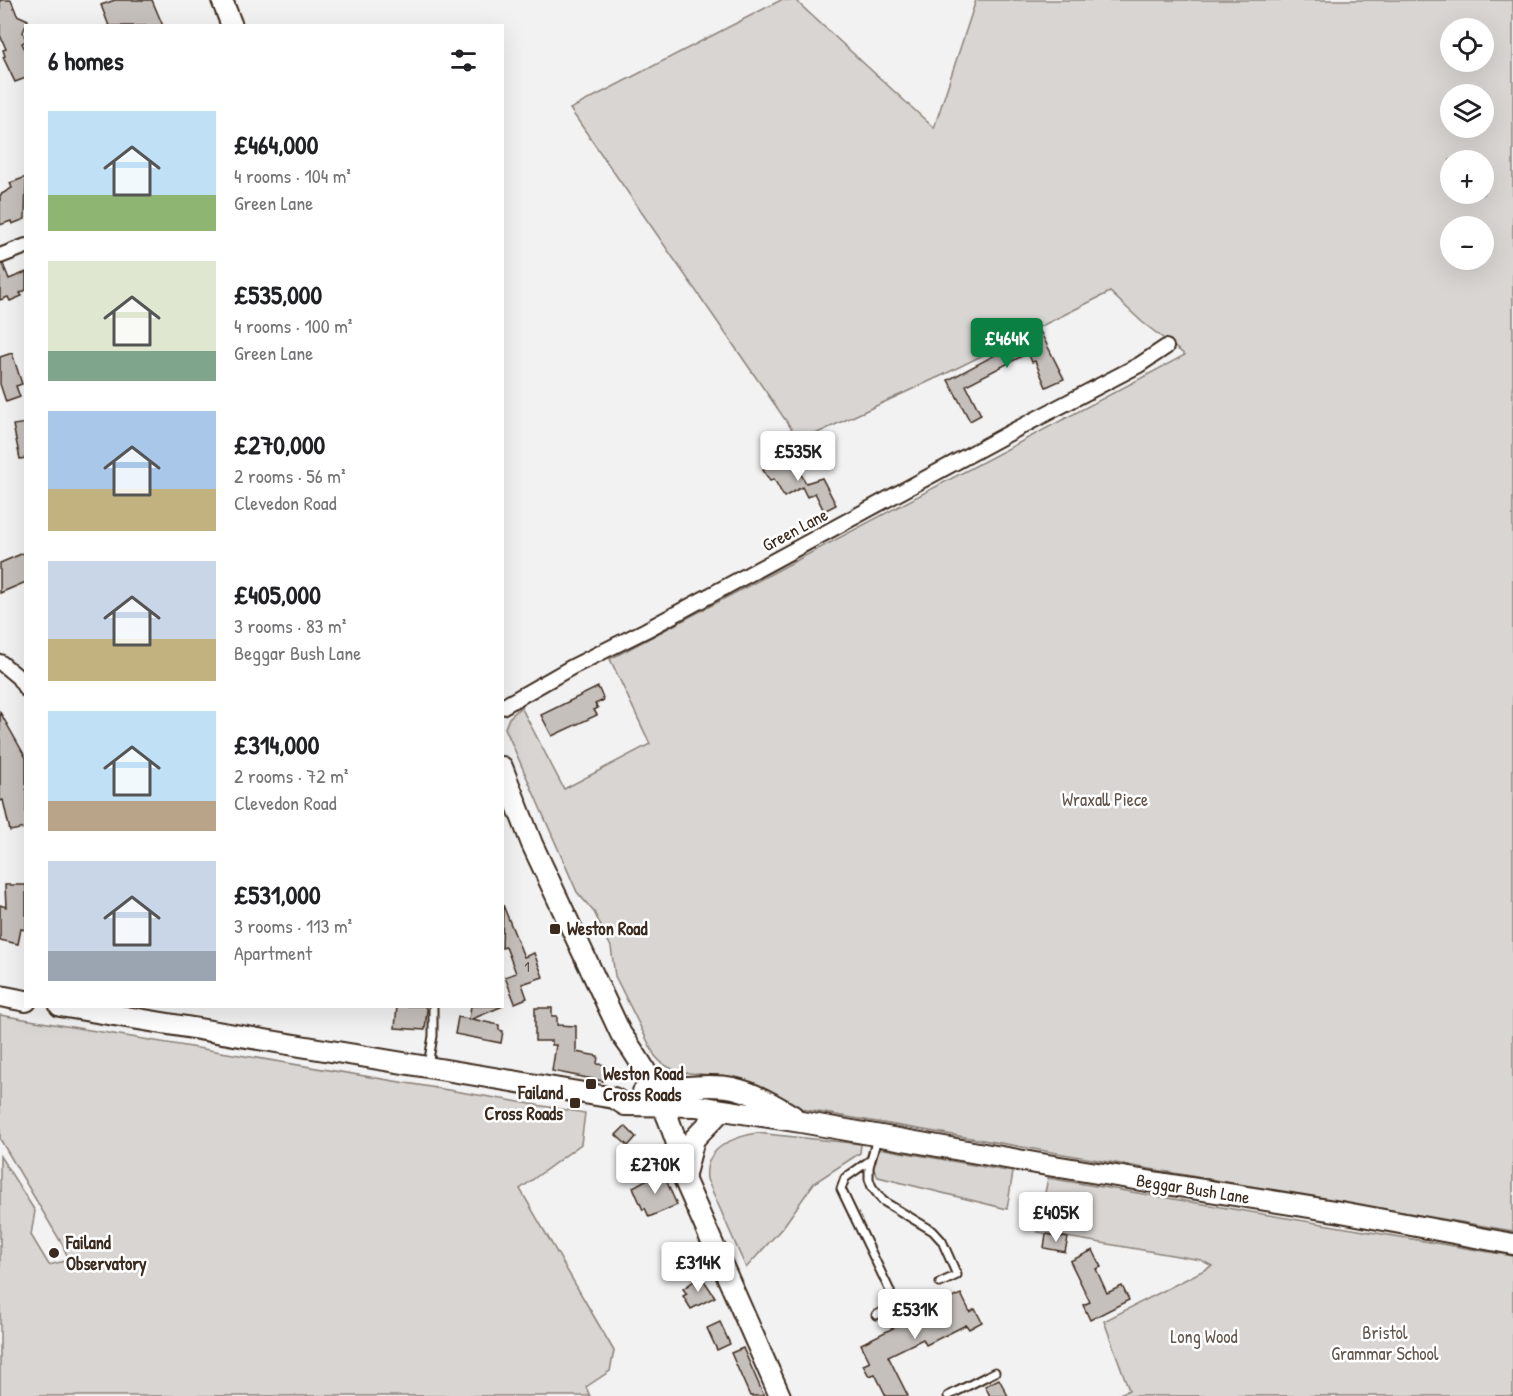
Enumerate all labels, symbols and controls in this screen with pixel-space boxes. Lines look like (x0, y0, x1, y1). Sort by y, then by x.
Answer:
map controls (1440, 18, 1494, 270)
button: locate (1440, 18, 1494, 72)
text: 6 homes (48, 43, 124, 78)
icon: filters (447, 44, 480, 77)
button: layers (1440, 84, 1494, 138)
text: £464,000 (234, 127, 318, 162)
icon: home (96, 135, 168, 207)
button: + (1440, 150, 1494, 204)
text: 4 rooms · 104 m² (234, 162, 351, 189)
text: Green Lane (234, 189, 313, 216)
button: − (1440, 216, 1494, 270)
text: £535,000 (234, 277, 322, 312)
icon: home (96, 285, 168, 357)
text: 4 rooms · 100 m² (234, 312, 352, 339)
pin: £464K (965, 318, 1049, 369)
text: £464K (985, 324, 1029, 351)
text: Green Lane (234, 339, 313, 366)
text: £270,000 (234, 427, 325, 462)
pin: £535K (756, 431, 840, 482)
icon: home (96, 435, 168, 507)
text: £535K (774, 437, 822, 464)
text: 2 rooms · 56 m² (234, 462, 346, 489)
text: Clevedon Road (234, 489, 336, 516)
street label: Green Lane (757, 502, 832, 557)
text: £405,000 (234, 577, 321, 612)
icon: home (96, 585, 168, 657)
text: 3 rooms · 83 m² (234, 612, 346, 639)
text: Beggar Bush Lane (234, 639, 361, 666)
text: £314,000 (234, 727, 319, 762)
icon: home (96, 735, 168, 807)
text: 2 rooms · 72 m² (234, 762, 348, 789)
park label: Wraxall Piece (1062, 787, 1148, 812)
text: Clevedon Road (234, 789, 336, 816)
text: £531,000 (234, 877, 321, 912)
icon: home (96, 885, 168, 957)
text: 3 rooms · 113 m² (234, 912, 352, 939)
place label: Weston Road (567, 916, 647, 941)
marker: Weston Road (548, 922, 562, 936)
text: Apartment (234, 939, 312, 966)
house number: 1 (524, 956, 530, 977)
place label: Weston Road Cross Roads (603, 1061, 683, 1107)
marker: Weston Road Cross Roads (584, 1077, 598, 1091)
place label: Failand Cross Roads (485, 1080, 563, 1126)
marker: Failand Cross Roads (568, 1096, 582, 1110)
pin: £270K (613, 1144, 697, 1195)
text: £270K (630, 1150, 680, 1177)
street label: Beggar Bush Lane (1135, 1167, 1252, 1210)
pin: £405K (1014, 1192, 1098, 1243)
text: £405K (1033, 1198, 1079, 1225)
place label: Failand Observatory (65, 1230, 147, 1277)
pin: £314K (656, 1242, 740, 1293)
marker: Failand Observatory (47, 1246, 61, 1260)
text: £314K (675, 1248, 721, 1275)
pin: £531K (873, 1289, 957, 1340)
text: £531K (892, 1295, 938, 1322)
park label: Bristol Grammar School (1331, 1320, 1439, 1366)
park label: Long Wood (1171, 1324, 1237, 1349)

